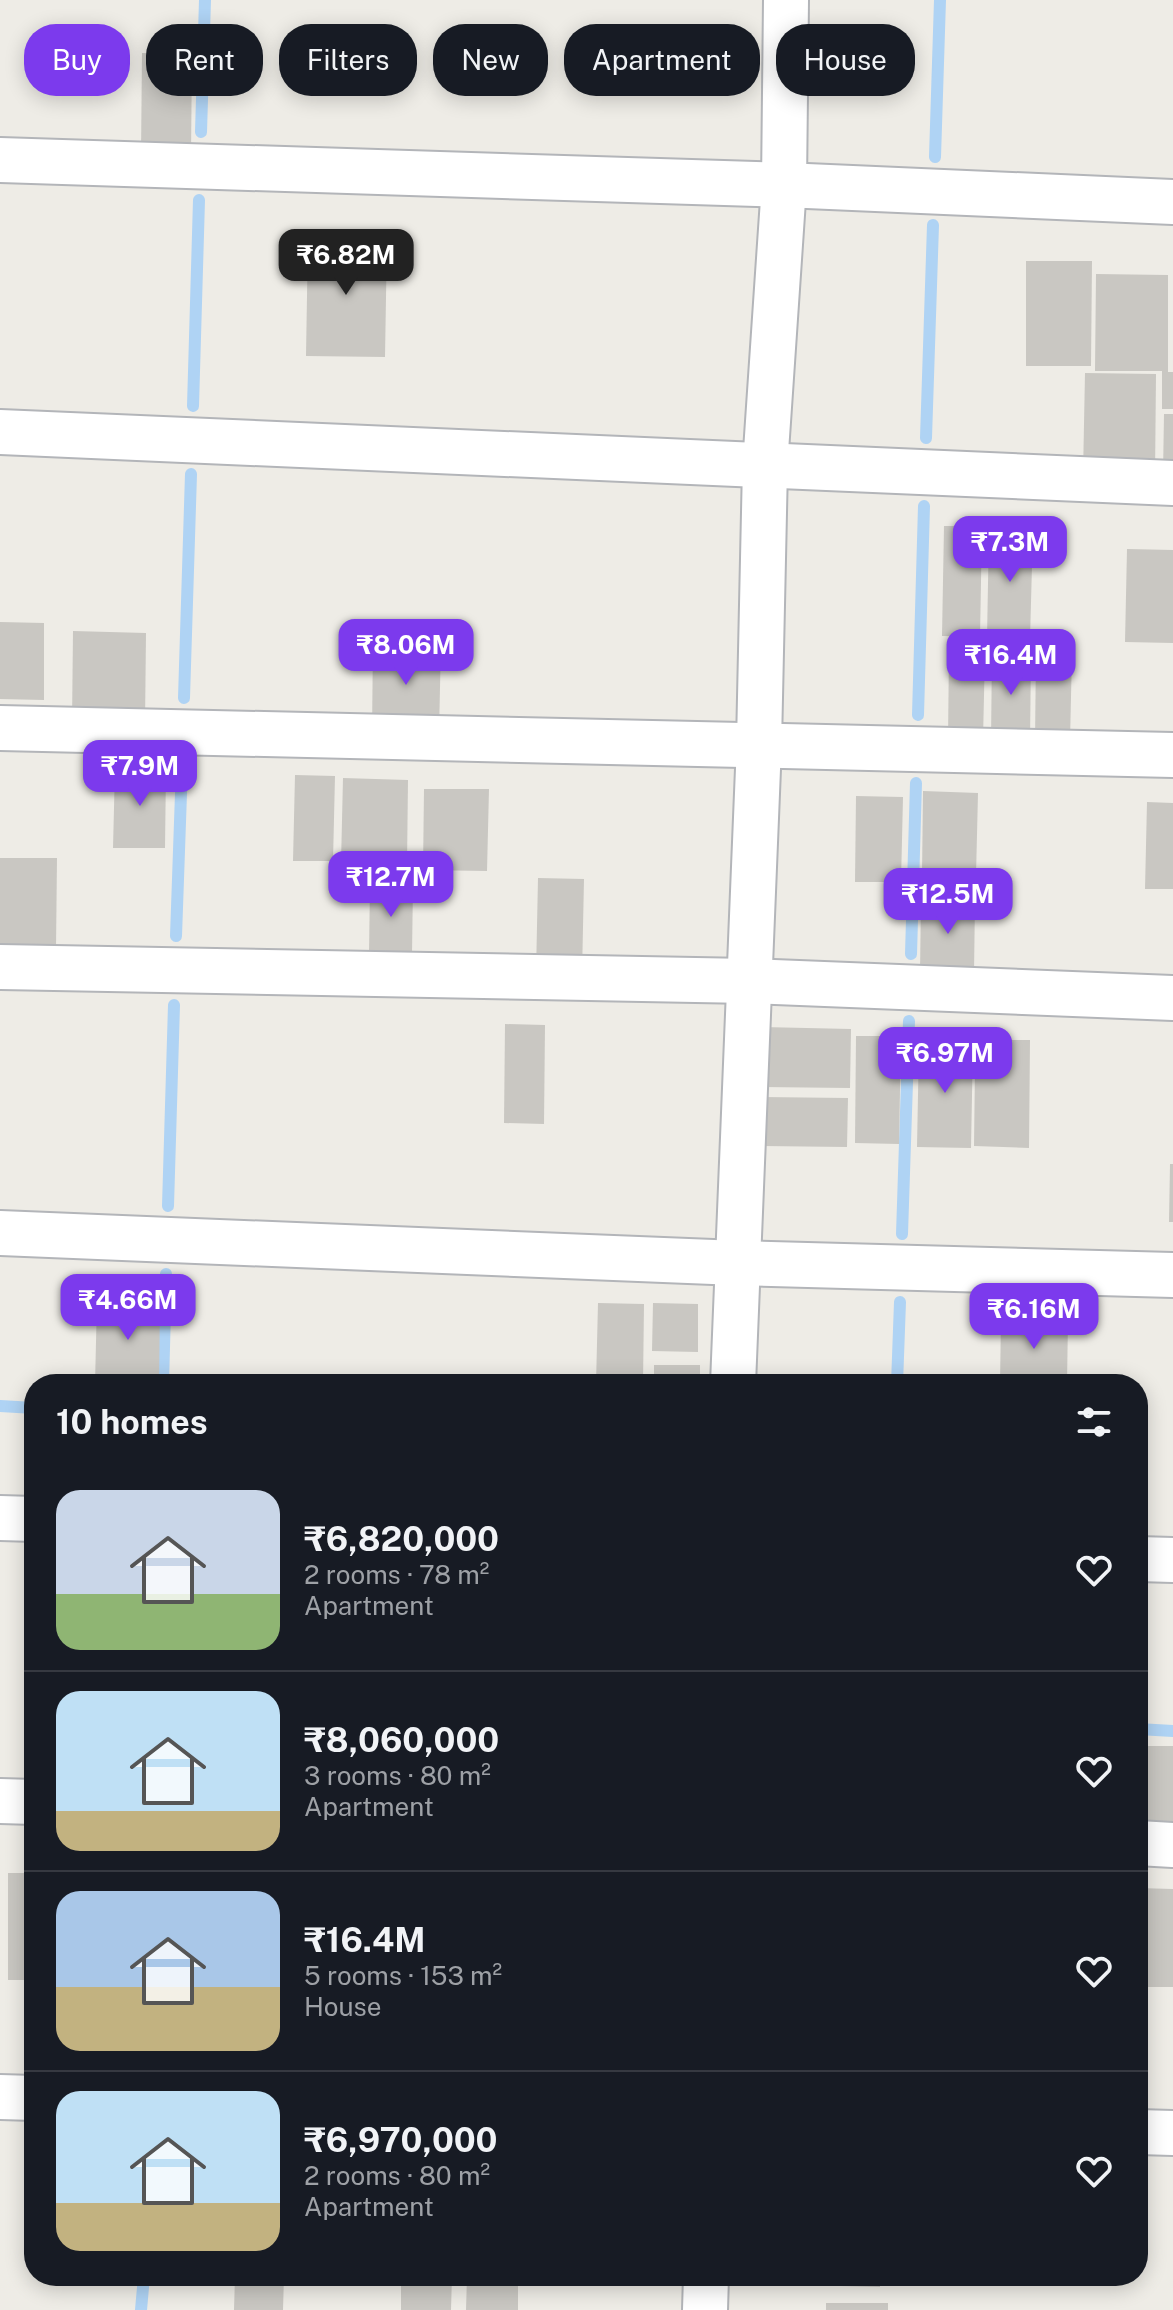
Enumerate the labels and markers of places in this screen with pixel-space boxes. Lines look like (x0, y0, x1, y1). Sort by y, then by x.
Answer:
pin: ₹6.82M (281, 229, 411, 297)
pin: ₹7.3M (954, 516, 1066, 584)
pin: ₹8.06M (341, 619, 471, 687)
pin: ₹16.4M (946, 629, 1076, 697)
pin: ₹7.9M (84, 740, 196, 808)
pin: ₹12.7M (326, 851, 456, 919)
pin: ₹12.5M (883, 868, 1013, 936)
pin: ₹6.97M (880, 1027, 1010, 1095)
pin: ₹4.66M (63, 1274, 193, 1342)
pin: ₹6.16M (969, 1283, 1099, 1351)

